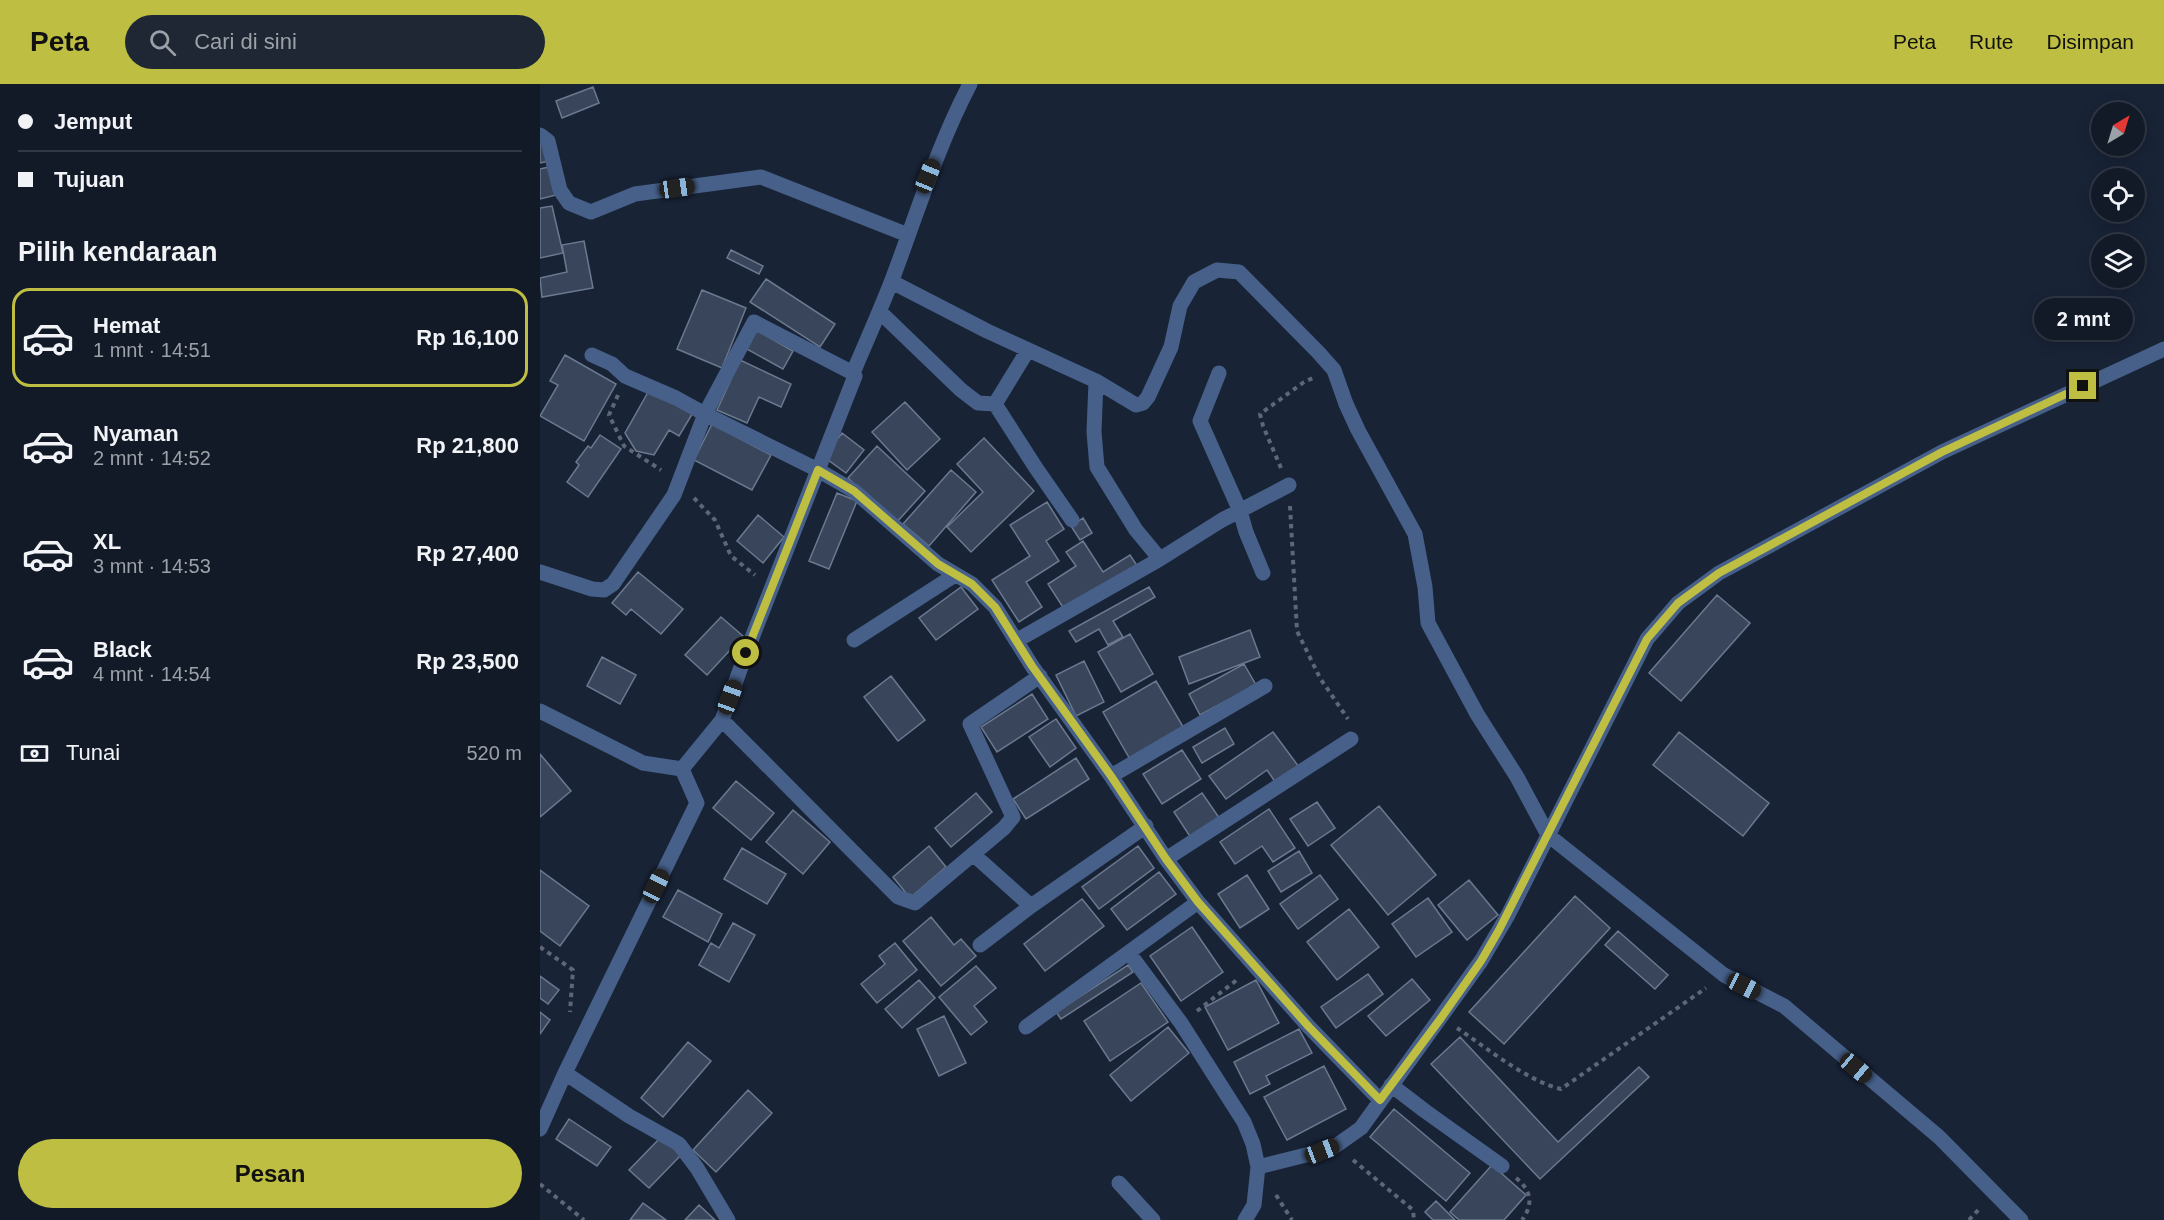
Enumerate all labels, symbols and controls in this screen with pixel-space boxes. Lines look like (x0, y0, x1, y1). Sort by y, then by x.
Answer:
search box (125, 15, 545, 69)
text: Peta (30, 26, 89, 57)
icon: search (146, 26, 179, 59)
text: Cari di sini (194, 29, 297, 54)
text: Peta (1893, 30, 1936, 53)
text: Rute (1969, 30, 2013, 53)
text: Disimpan (2046, 30, 2134, 53)
north arrow (2091, 102, 2145, 156)
map controls (2091, 102, 2145, 288)
text: Jemput (54, 109, 132, 134)
car (913, 156, 943, 196)
text: Tujuan (54, 167, 124, 192)
button: locate (2091, 168, 2145, 222)
car (658, 177, 696, 199)
button: layers (2091, 234, 2145, 288)
text: Pilih kendaraan (18, 237, 218, 267)
callout: 2 mnt (2034, 299, 2132, 341)
text: 2 mnt (2057, 308, 2110, 330)
icon: car (21, 311, 75, 365)
text: Hemat (93, 313, 160, 338)
text: Rp 16,100 (416, 325, 519, 350)
text: 1 mnt · 14:51 (93, 339, 211, 361)
route end (2069, 372, 2096, 399)
icon: car (21, 419, 75, 473)
text: Nyaman (93, 421, 179, 446)
text: Rp 21,800 (416, 433, 519, 458)
text: 2 mnt · 14:52 (93, 447, 211, 469)
icon: car (21, 527, 75, 581)
text: XL (93, 529, 121, 554)
text: Rp 27,400 (416, 541, 519, 566)
text: 3 mnt · 14:53 (93, 555, 211, 577)
icon: car (21, 635, 75, 689)
text: Black (93, 637, 152, 662)
route start (732, 639, 759, 666)
text: Rp 23,500 (416, 649, 519, 674)
text: 4 mnt · 14:54 (93, 663, 211, 685)
car (715, 677, 745, 717)
icon: cash (18, 737, 51, 770)
text: Tunai (66, 740, 120, 765)
text: 520 m (466, 742, 522, 764)
car (640, 866, 672, 906)
car (1724, 970, 1764, 1002)
car (1836, 1050, 1876, 1086)
car (1302, 1136, 1342, 1166)
button: Pesan (18, 1139, 522, 1208)

